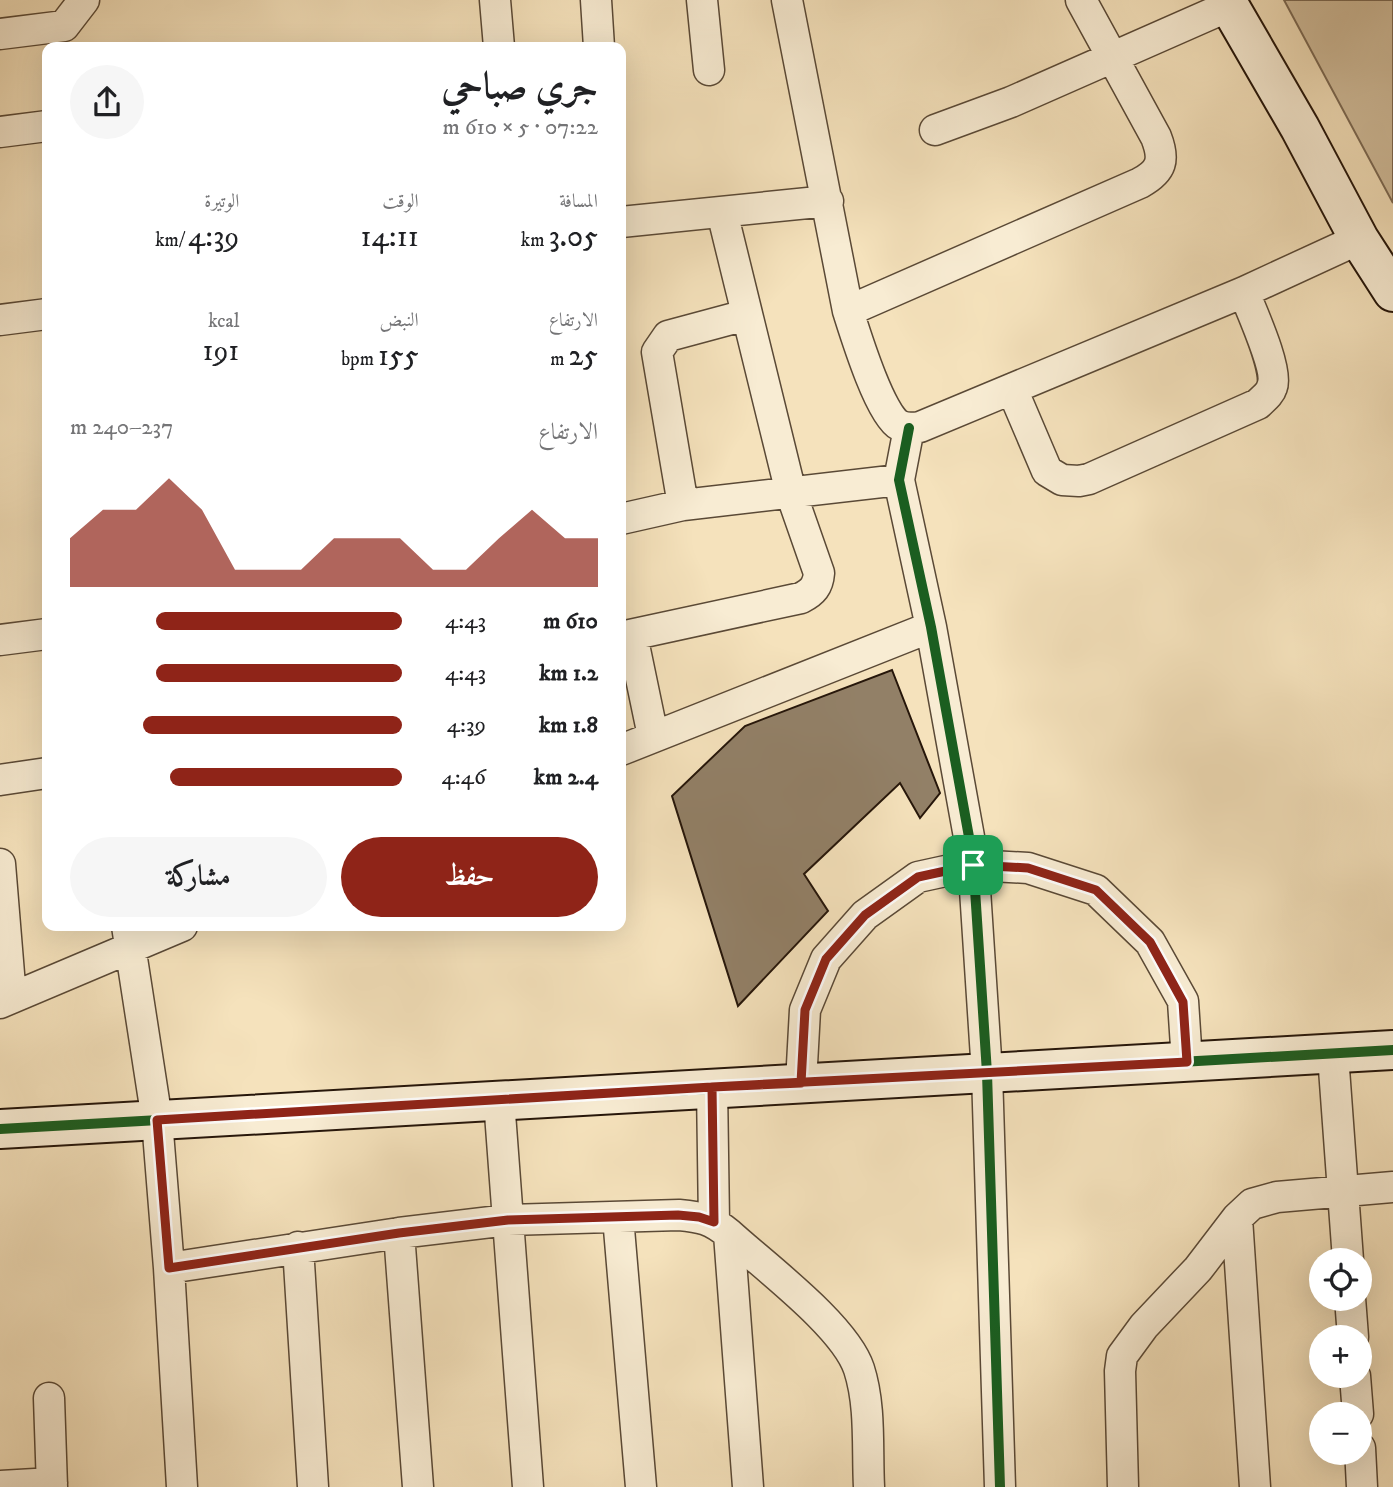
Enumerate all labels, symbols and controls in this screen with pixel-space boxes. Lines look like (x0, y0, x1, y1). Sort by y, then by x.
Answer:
text: جري صباحي (441, 63, 598, 111)
button: share (70, 65, 144, 139)
text: 07:22 · 5 × 610 m (442, 113, 598, 142)
text: الوتيرة (204, 190, 239, 213)
text: الوقت (382, 190, 419, 213)
text: المسافة (559, 190, 598, 213)
text: 4:39 (188, 219, 239, 256)
text: 14:11 (361, 219, 419, 256)
text: 3.05 (549, 219, 598, 256)
text: /km (155, 229, 188, 252)
text: km (521, 229, 549, 252)
text: النبض (380, 309, 419, 332)
text: الارتفاع (549, 309, 598, 332)
text: kcal (208, 310, 239, 333)
text: 191 (203, 333, 239, 370)
text: 155 (378, 338, 419, 375)
text: 25 (569, 338, 598, 375)
text: bpm (341, 348, 378, 371)
text: m (550, 348, 569, 371)
text: 237–240 m (70, 413, 173, 442)
text: الارتفاع (538, 418, 598, 447)
text: 4:43 (445, 607, 486, 636)
text: 610 m (543, 607, 598, 636)
text: 4:43 (445, 659, 486, 688)
text: 1.2 km (539, 659, 598, 688)
text: 4:39 (447, 711, 486, 740)
text: 1.8 km (539, 711, 598, 740)
text: 4:46 (442, 763, 486, 792)
text: 2.4 km (534, 763, 598, 792)
pin (943, 835, 1003, 895)
button: مشاركة (70, 837, 327, 917)
button: حفظ (341, 837, 598, 917)
icon: arrive (954, 846, 992, 884)
map controls (1309, 1248, 1372, 1465)
button: locate (1309, 1248, 1372, 1311)
button: + (1309, 1325, 1372, 1388)
button: − (1309, 1402, 1372, 1465)

